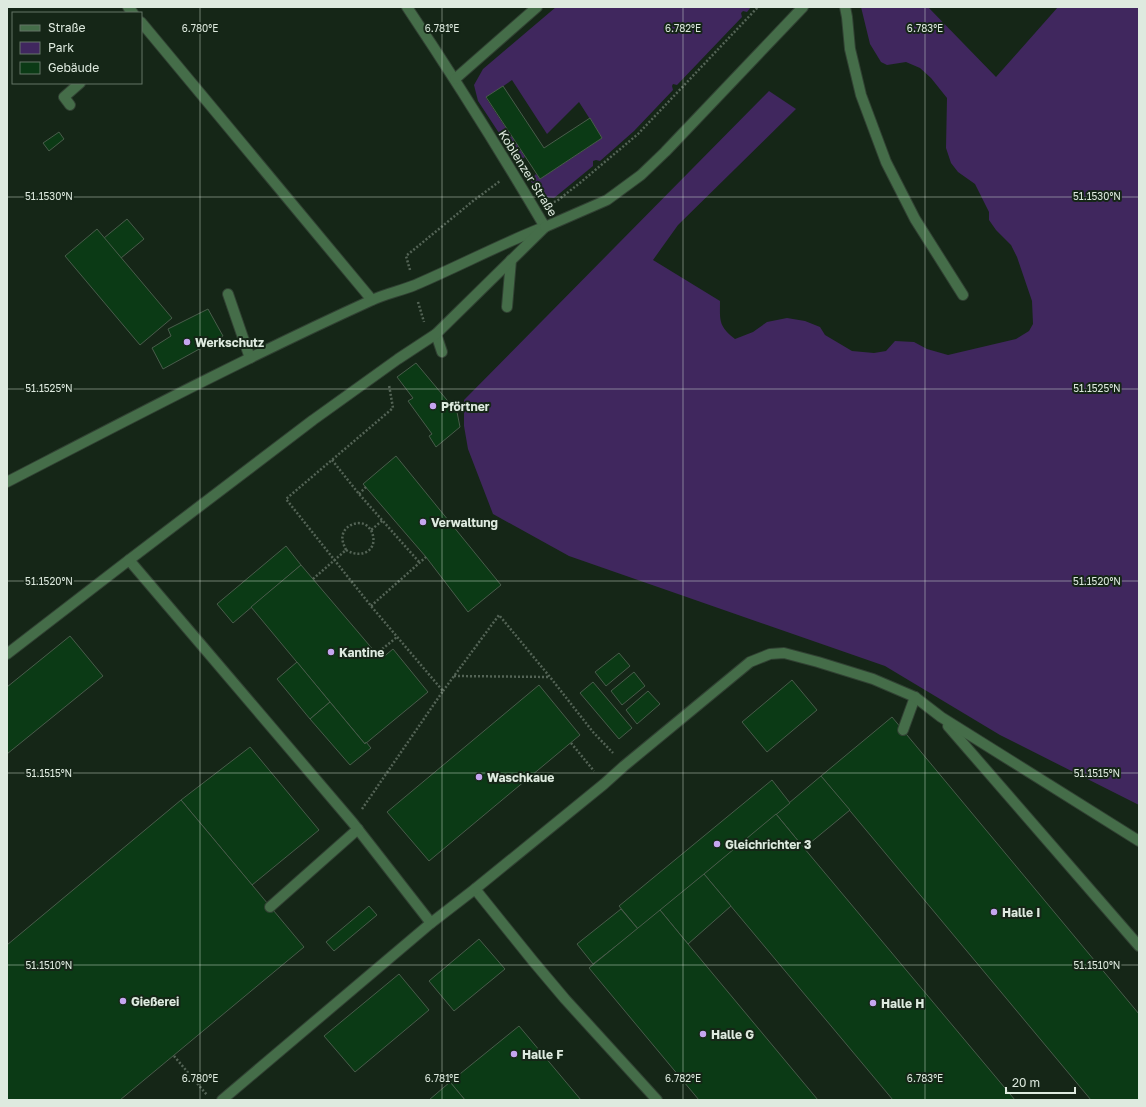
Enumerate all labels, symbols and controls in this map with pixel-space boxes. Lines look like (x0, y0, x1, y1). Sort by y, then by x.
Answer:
legend (12, 12, 142, 84)
text: Straße (48, 20, 86, 35)
text: 6.780°E (182, 22, 218, 34)
text: 6.781°E (425, 22, 459, 34)
text: 6.782°E (665, 22, 701, 34)
text: 6.783°E (907, 22, 943, 34)
text: Park (48, 40, 74, 55)
text: Gebäude (48, 60, 99, 75)
street label: Koblenzer Straße (495, 127, 561, 219)
text: 51.1530°N (25, 190, 73, 202)
text: 51.1530°N (1073, 190, 1121, 202)
place label: Werkschutz (195, 335, 264, 350)
marker: Werkschutz (182, 337, 192, 347)
text: 51.1525°N (25, 382, 73, 394)
text: 51.1525°N (1073, 382, 1121, 394)
place label: Pförtner (441, 399, 490, 414)
marker: Pförtner (428, 401, 438, 411)
place label: Verwaltung (431, 515, 498, 530)
marker: Verwaltung (418, 517, 428, 527)
text: 51.1520°N (25, 575, 73, 587)
text: 51.1520°N (1073, 575, 1121, 587)
place label: Kantine (339, 645, 384, 660)
marker: Kantine (326, 647, 336, 657)
text: 51.1515°N (26, 767, 72, 779)
text: 51.1515°N (1074, 767, 1120, 779)
place label: Waschkaue (487, 770, 554, 785)
marker: Waschkaue (474, 772, 484, 782)
place label: Gleichrichter 3 (725, 837, 811, 852)
marker: Gleichrichter 3 (712, 839, 722, 849)
place label: Halle I (1002, 905, 1040, 920)
marker: Halle I (989, 907, 999, 917)
text: 51.1510°N (26, 959, 72, 971)
text: 51.1510°N (1074, 959, 1120, 971)
place label: Gießerei (131, 994, 179, 1009)
marker: Gießerei (118, 996, 128, 1006)
place label: Halle H (881, 996, 924, 1011)
marker: Halle H (868, 998, 878, 1008)
place label: Halle G (711, 1027, 754, 1042)
marker: Halle G (698, 1029, 708, 1039)
place label: Halle F (522, 1047, 563, 1062)
marker: Halle F (509, 1049, 519, 1059)
scale bar (1006, 1069, 1075, 1095)
text: 6.780°E (182, 1072, 218, 1084)
text: 6.781°E (425, 1072, 459, 1084)
text: 6.782°E (665, 1072, 701, 1084)
text: 6.783°E (907, 1072, 943, 1084)
text: 20 m (1012, 1075, 1040, 1090)

